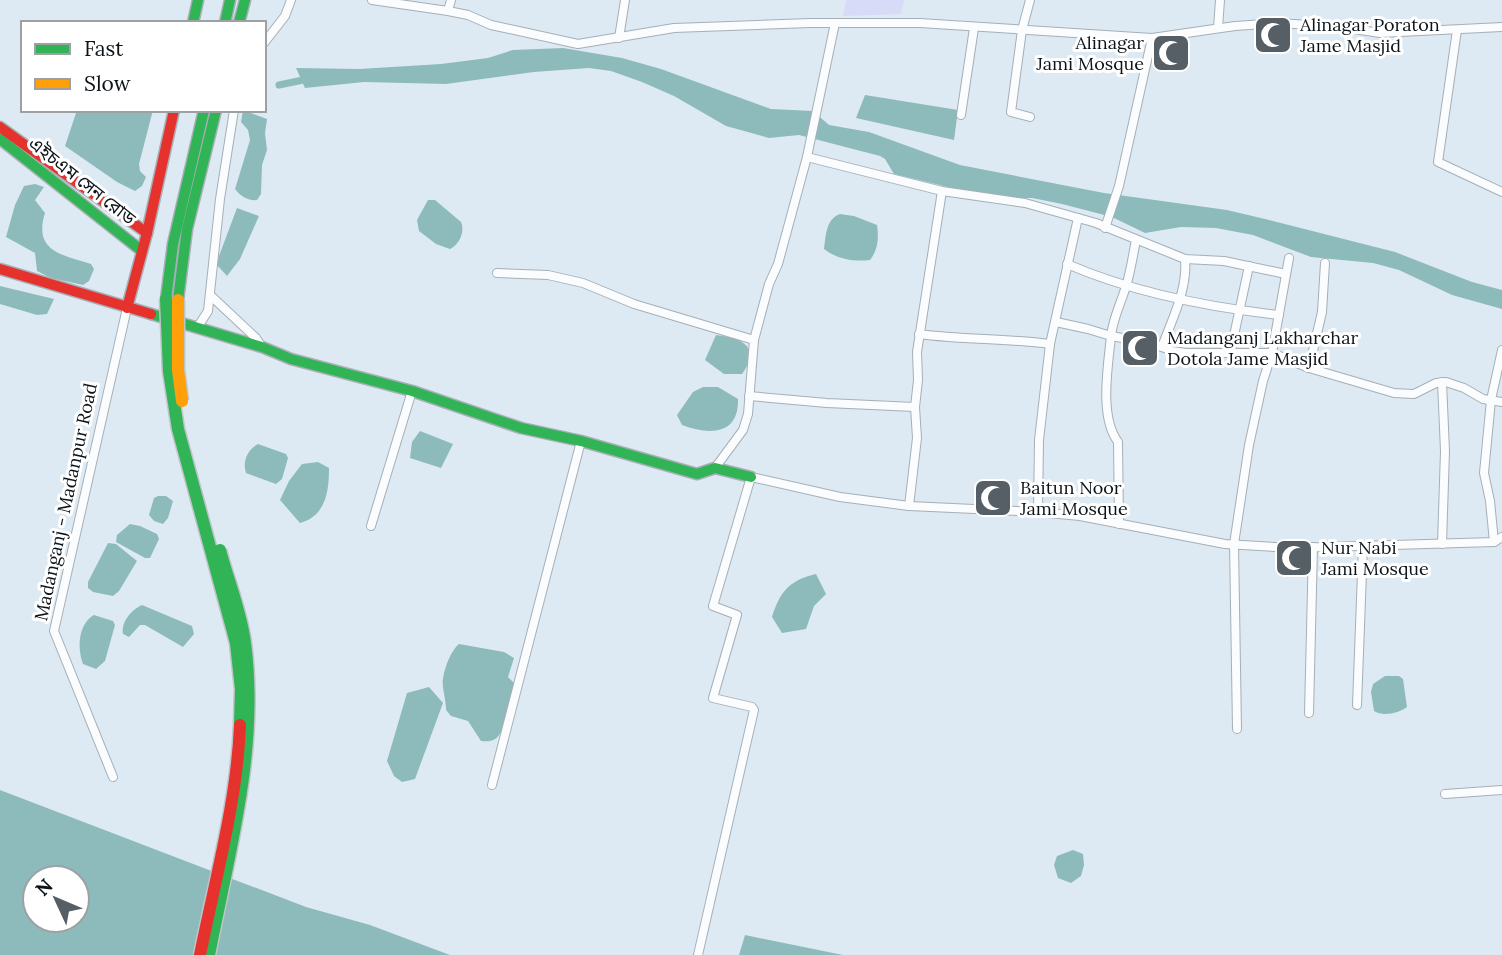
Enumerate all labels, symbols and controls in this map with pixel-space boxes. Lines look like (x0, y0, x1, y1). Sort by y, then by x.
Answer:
place label: Alinagar Poraton Jame Masjid (1299, 13, 1440, 57)
mosque icon: Alinagar Poraton Jame Masjid (1252, 14, 1294, 56)
legend (21, 21, 266, 112)
place label: Alinagar Jami Mosque (1035, 31, 1144, 75)
mosque icon: Alinagar Jami Mosque (1150, 32, 1192, 74)
text: Fast (84, 35, 124, 62)
text: Slow (84, 70, 131, 97)
street label: এইচএম সেন রোড (24, 132, 141, 230)
place label: Madanganj Lakharchar Dotola Jame Masjid (1167, 326, 1358, 370)
mosque icon: Madanganj Lakharchar Dotola Jame Masjid (1119, 327, 1161, 369)
street label: Madanganj - Madanpur Road (29, 381, 102, 623)
place label: Baitun Noor Jami Mosque (1019, 476, 1128, 520)
mosque icon: Baitun Noor Jami Mosque (972, 477, 1014, 519)
place label: Nur Nabi Jami Mosque (1320, 536, 1429, 580)
mosque icon: Nur Nabi Jami Mosque (1273, 537, 1315, 579)
north arrow (21, 864, 91, 934)
text: N (30, 873, 58, 901)

